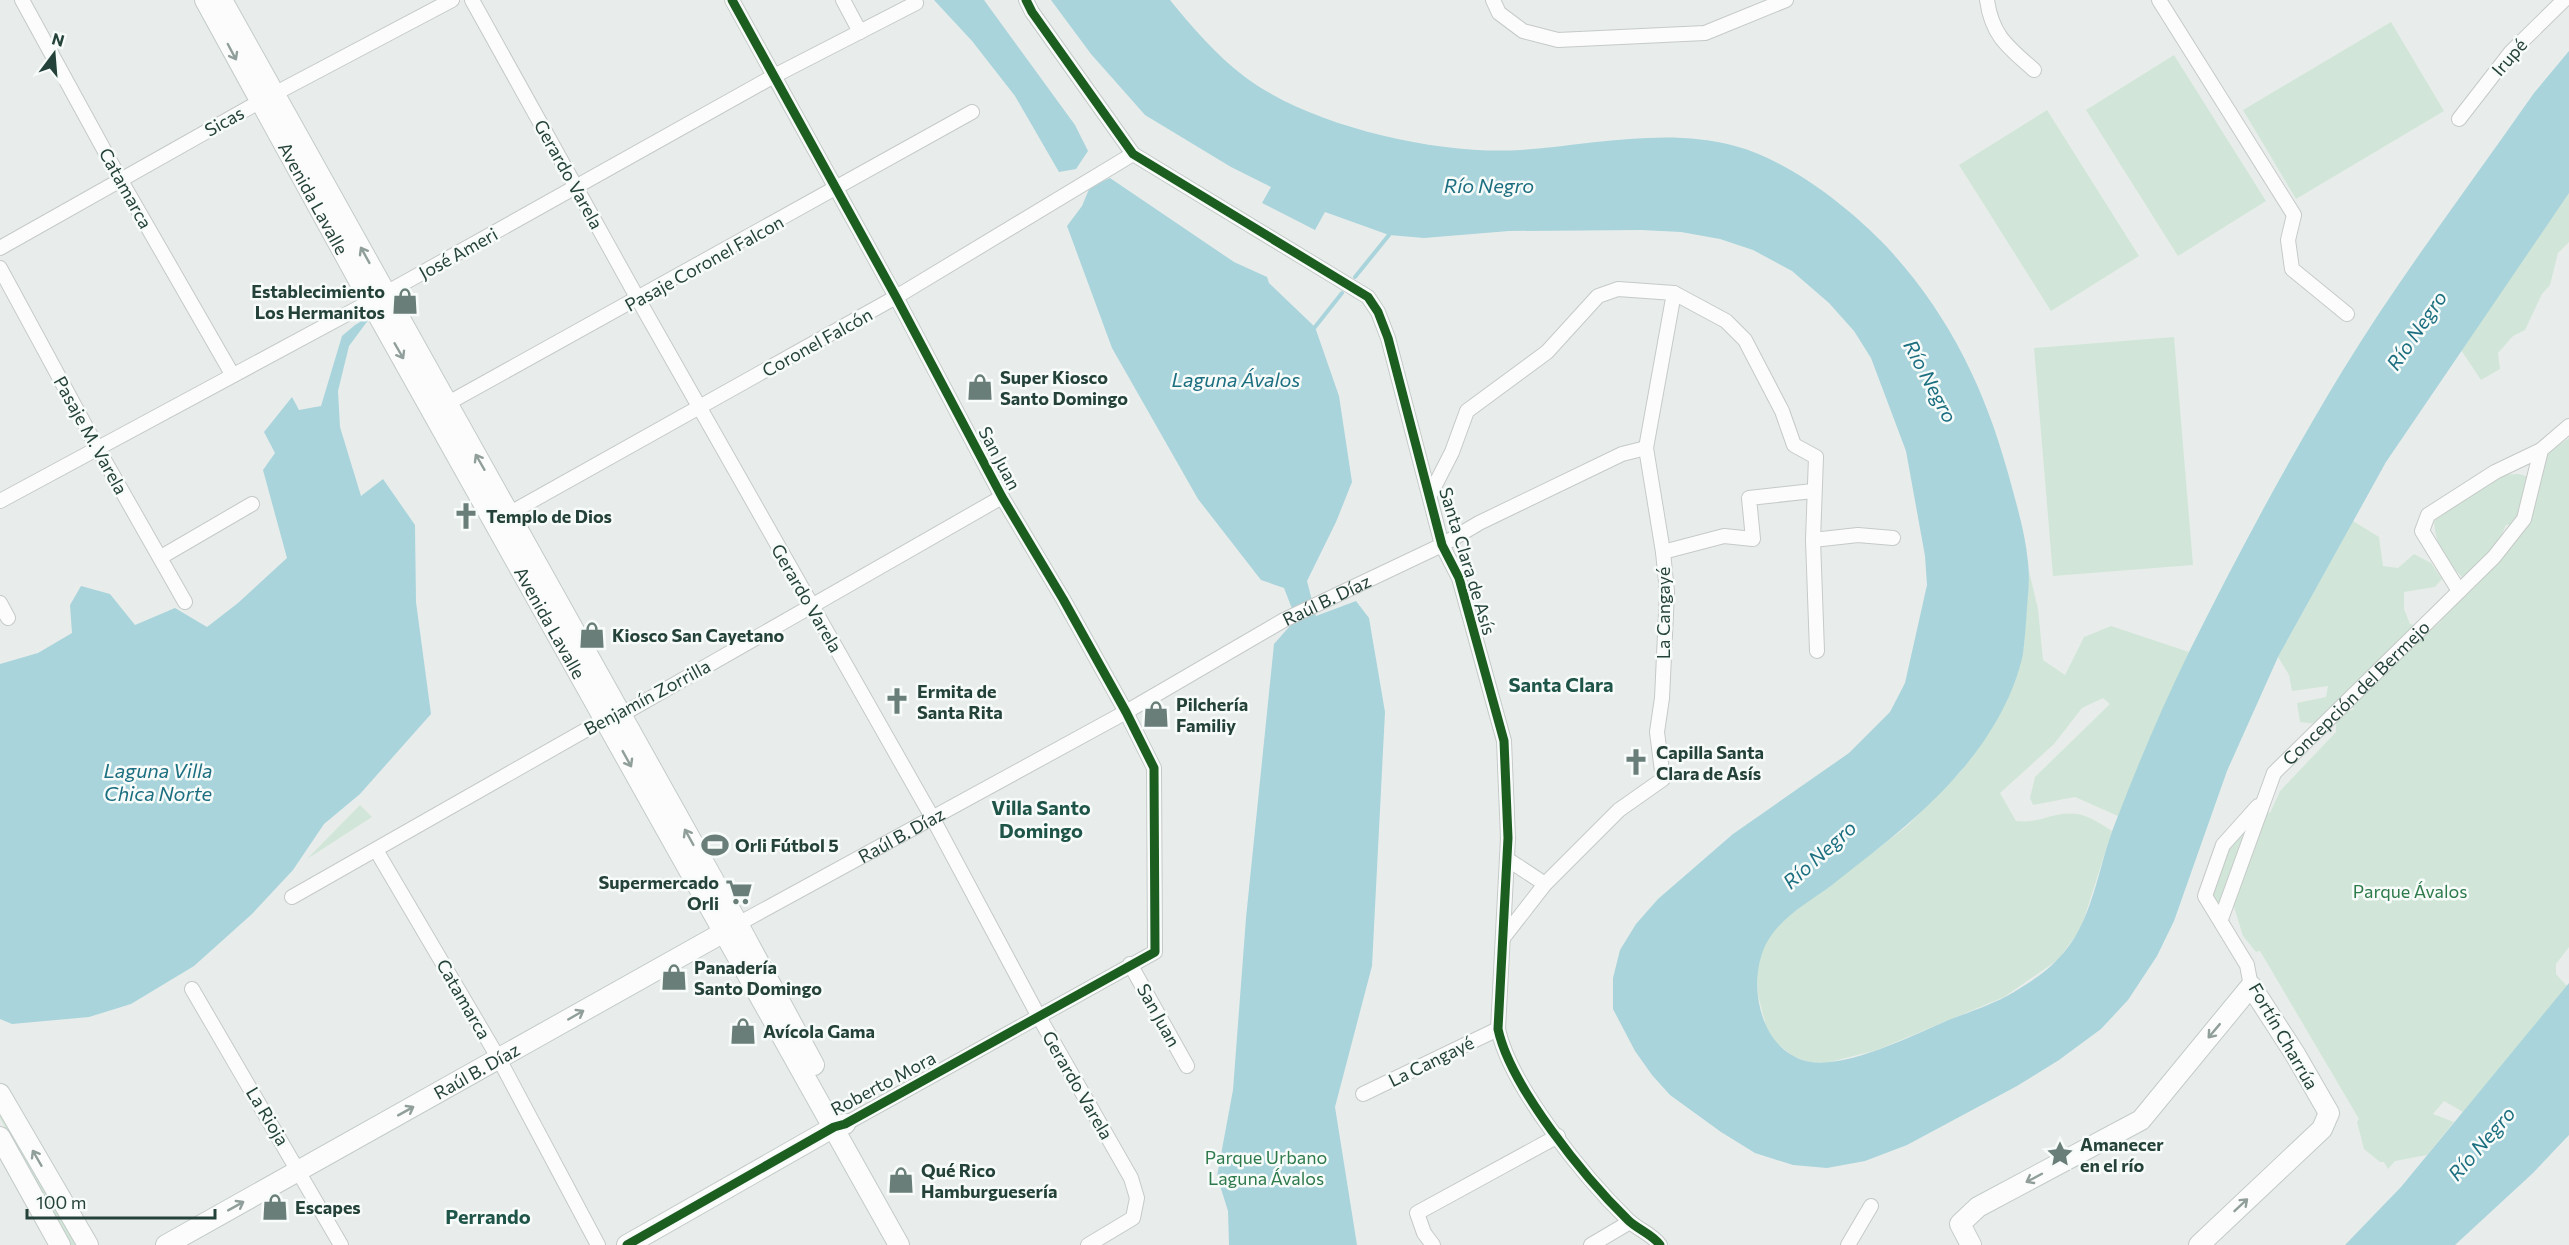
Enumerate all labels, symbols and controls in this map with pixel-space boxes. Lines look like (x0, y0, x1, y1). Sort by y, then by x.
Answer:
north arrow (24, 24, 84, 84)
text: N (50, 28, 67, 50)
street label: Irupé (2487, 34, 2531, 80)
one-way arrow (227, 42, 238, 60)
street label: Sicas (200, 101, 248, 141)
street label: Gerardo Varela (530, 115, 608, 233)
street label: Avenida Lavalle (274, 138, 353, 258)
street label: Catamarca (95, 144, 157, 232)
water label: Río Negro (1444, 173, 1534, 197)
street label: Pasaje Coronel Falcon (621, 210, 787, 316)
street label: José Ameri (415, 222, 501, 284)
one-way arrow (359, 247, 370, 265)
place label: Establecimiento Los Hermanitos (251, 280, 385, 323)
shop icon: Establecimiento Los Hermanitos (390, 286, 420, 316)
water label: Río Negro (2381, 286, 2451, 374)
street label: Coronel Falcón (758, 303, 876, 381)
water label: Río Negro (1899, 335, 1963, 427)
one-way arrow (393, 342, 405, 359)
place label: Super Kiosco Santo Domingo (1000, 366, 1128, 409)
water label: Laguna Ávalos (1172, 367, 1300, 391)
street label: Pasaje M. Varela (49, 372, 133, 498)
shop icon: Super Kiosco Santo Domingo (965, 372, 995, 402)
street label: San Juan (974, 422, 1026, 494)
one-way arrow (474, 454, 486, 471)
street label: Santa Clara de Asís (1435, 484, 1501, 638)
church icon: Templo de Dios (451, 501, 481, 531)
place label: Templo de Dios (486, 505, 612, 527)
street label: Gerardo Varela (767, 540, 847, 656)
street label: Avenida Lavalle (510, 563, 590, 683)
street label: La Cangayé (1652, 567, 1674, 659)
street label: Raúl B. Díaz (1279, 569, 1374, 630)
street label: Concepción del Bermejo (2278, 616, 2434, 770)
shop icon: Kiosco San Cayetano (577, 620, 607, 650)
place label: Kiosco San Cayetano (612, 624, 785, 646)
street label: Benjamín Zorrilla (580, 654, 714, 740)
district label: Santa Clara (1508, 672, 1614, 696)
place label: Ermita de Santa Rita (917, 680, 1003, 723)
church icon: Ermita de Santa Rita (882, 686, 912, 716)
place label: Pilchería Familiy (1176, 693, 1248, 736)
shop icon: Pilchería Familiy (1141, 699, 1171, 729)
place label: Capilla Santa Clara de Asís (1656, 741, 1764, 784)
church icon: Capilla Santa Clara de Asís (1621, 747, 1651, 777)
one-way arrow (621, 750, 633, 767)
water label: Laguna Villa Chica Norte (103, 758, 213, 805)
district label: Villa Santo Domingo (991, 795, 1091, 842)
street label: Raúl B. Díaz (854, 802, 948, 867)
water label: Río Negro (1777, 815, 1861, 893)
one-way arrow (683, 829, 695, 846)
sports icon: Orli Fútbol 5 (700, 830, 730, 860)
place label: Orli Fútbol 5 (735, 834, 839, 856)
place label: Supermercado Orli (599, 871, 719, 914)
supermarket icon: Supermercado Orli (724, 877, 754, 907)
park label: Parque Ávalos (2353, 880, 2467, 902)
street label: Catamarca (432, 955, 496, 1043)
place label: Panadería Santo Domingo (694, 956, 822, 999)
shop icon: Panadería Santo Domingo (659, 962, 689, 992)
street label: Fortín Charrúa (2245, 979, 2323, 1093)
street label: San Juan (1133, 980, 1185, 1050)
one-way arrow (567, 1009, 584, 1021)
shop icon: Avícola Gama (728, 1016, 758, 1046)
place label: Avícola Gama (763, 1020, 875, 1042)
one-way arrow (2207, 1023, 2221, 1038)
street label: Gerardo Varela (1038, 1027, 1118, 1143)
street label: La Cangayé (1385, 1031, 1477, 1091)
street label: Raúl B. Díaz (430, 1038, 523, 1104)
street label: Roberto Mora (827, 1046, 939, 1120)
street label: La Rioja (242, 1083, 294, 1149)
water label: Río Negro (2442, 1101, 2520, 1185)
one-way arrow (397, 1105, 414, 1117)
place label: Amanecer en el río (2080, 1133, 2164, 1176)
place icon: Amanecer en el río (2045, 1139, 2075, 1169)
park label: Parque Urbano Laguna Ávalos (1205, 1146, 1327, 1189)
one-way arrow (31, 1150, 43, 1167)
place label: Qué Rico Hamburguesería (921, 1159, 1057, 1202)
shop icon: Qué Rico Hamburguesería (886, 1165, 916, 1195)
one-way arrow (2025, 1173, 2043, 1184)
scale bar (27, 1182, 214, 1220)
text: 100 m (36, 1191, 86, 1213)
shop icon: Escapes (260, 1192, 290, 1222)
place label: Escapes (295, 1196, 361, 1218)
one-way arrow (2234, 1198, 2249, 1212)
one-way arrow (227, 1200, 244, 1212)
district label: Perrando (445, 1204, 531, 1228)

